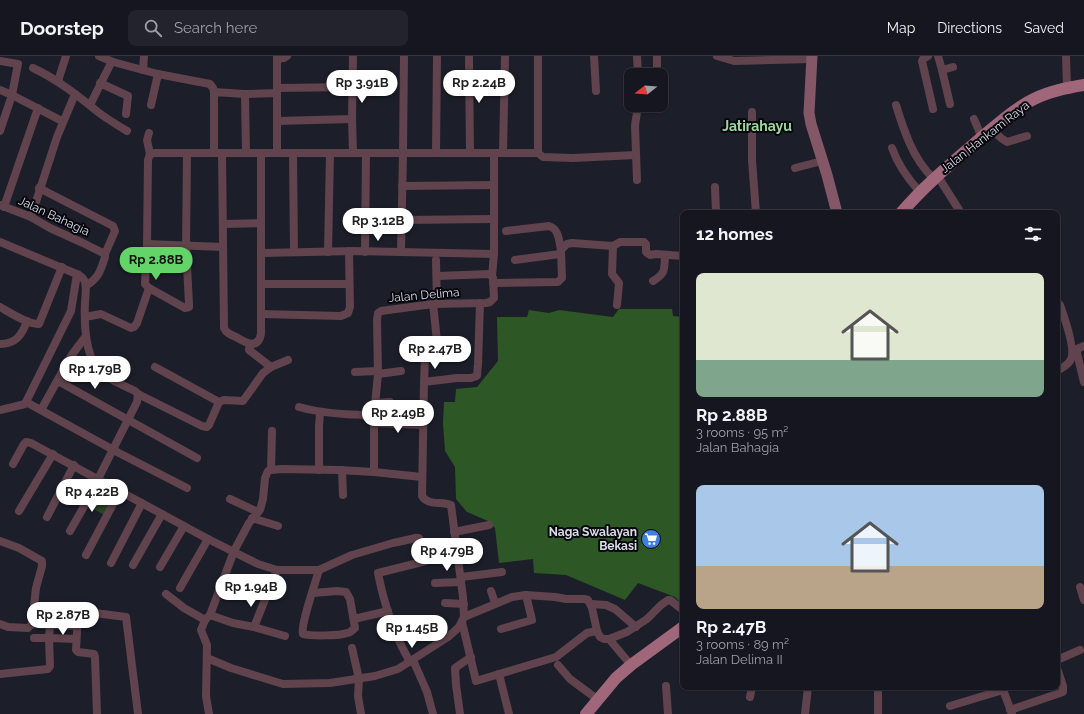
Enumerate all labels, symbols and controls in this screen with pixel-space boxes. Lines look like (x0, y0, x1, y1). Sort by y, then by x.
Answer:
search box (128, 10, 408, 46)
text: Doorstep (20, 17, 104, 39)
icon: search (142, 17, 164, 39)
text: Search here (174, 19, 257, 37)
text: Map (887, 20, 915, 36)
text: Directions (937, 20, 1002, 36)
text: Saved (1024, 20, 1064, 36)
north arrow (624, 68, 668, 112)
map controls (624, 68, 668, 112)
pin: Rp 3.91B (321, 70, 403, 104)
pin: Rp 2.24B (438, 70, 520, 104)
text: Rp 3.91B (335, 75, 389, 90)
text: Rp 2.24B (452, 75, 506, 90)
street label: Jalan Hankam Raya (938, 98, 1032, 176)
district label: Jatirahayu (722, 118, 792, 134)
street label: Jalan Bahagia (16, 193, 92, 239)
pin: Rp 3.12B (337, 208, 419, 242)
text: Rp 3.12B (352, 213, 404, 228)
icon: filters (1022, 223, 1044, 245)
text: 12 homes (696, 224, 773, 244)
pin: Rp 2.88B (115, 247, 197, 281)
text: Rp 2.88B (129, 252, 183, 267)
street label: Jalan Delima (388, 285, 460, 305)
icon: home (834, 299, 906, 371)
pin: Rp 2.47B (394, 336, 476, 370)
text: Rp 2.47B (408, 341, 462, 356)
pin: Rp 1.79B (54, 356, 136, 390)
text: Rp 1.79B (69, 361, 121, 376)
pin: Rp 2.49B (357, 400, 439, 434)
text: Rp 2.49B (371, 405, 425, 420)
text: Rp 2.88B (696, 405, 768, 425)
text: 3 rooms · 95 m² (696, 425, 788, 440)
text: Jalan Bahagia (696, 440, 779, 455)
pin: Rp 4.22B (51, 479, 133, 513)
text: Rp 4.22B (65, 484, 119, 499)
icon: home (834, 511, 906, 583)
place label: Naga Swalayan Bekasi (549, 525, 637, 553)
supermarket icon: Naga Swalayan Bekasi (640, 528, 662, 550)
pin: Rp 4.79B (406, 538, 488, 572)
text: Rp 4.79B (420, 543, 474, 558)
pin: Rp 1.94B (210, 574, 292, 608)
text: Rp 1.94B (224, 579, 278, 594)
pin: Rp 2.87B (22, 602, 104, 636)
text: Rp 2.87B (36, 607, 90, 622)
pin: Rp 1.45B (371, 615, 453, 649)
text: Rp 2.47B (696, 617, 766, 637)
text: Rp 1.45B (386, 620, 438, 635)
text: 3 rooms · 89 m² (696, 637, 789, 652)
text: Jalan Delima II (696, 652, 783, 667)

